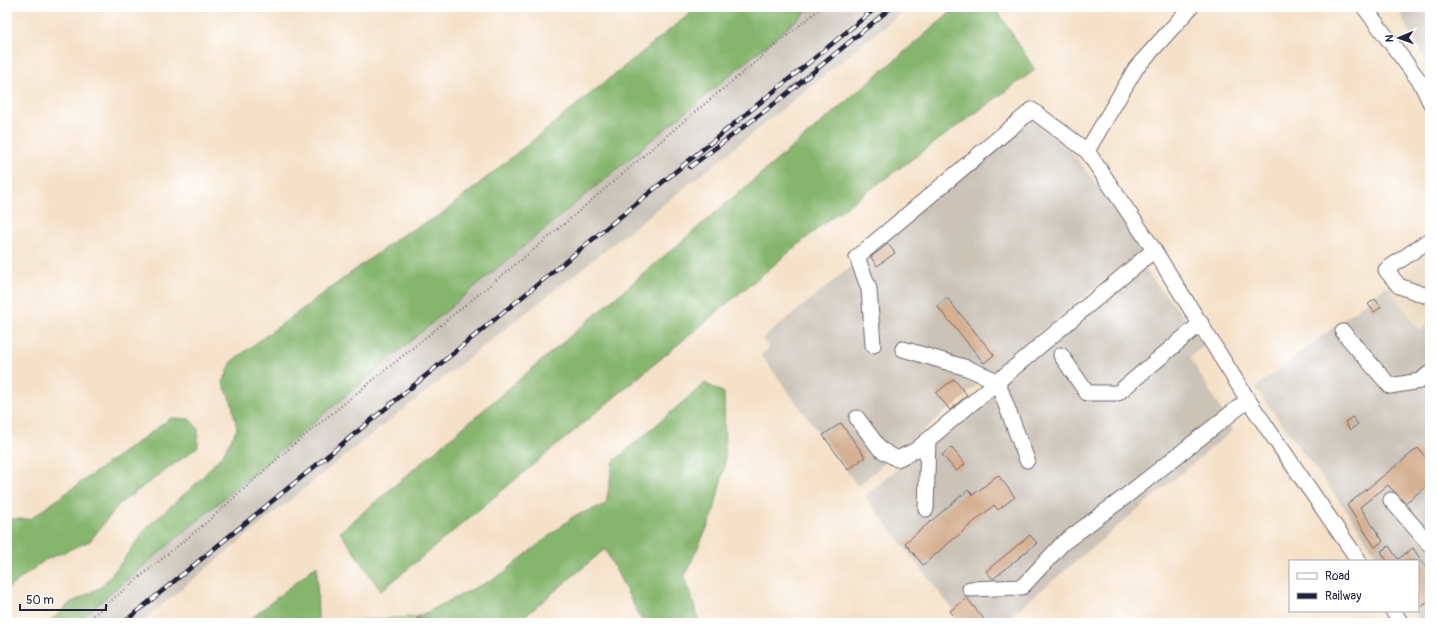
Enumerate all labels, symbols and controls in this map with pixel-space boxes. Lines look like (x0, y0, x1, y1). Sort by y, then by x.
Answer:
north arrow (1379, 18, 1419, 58)
text: N (1383, 34, 1396, 42)
legend (1289, 560, 1419, 612)
text: Road (1325, 569, 1350, 584)
scale bar (20, 586, 106, 612)
text: Railway (1325, 589, 1361, 604)
text: 50 m (26, 593, 54, 608)

